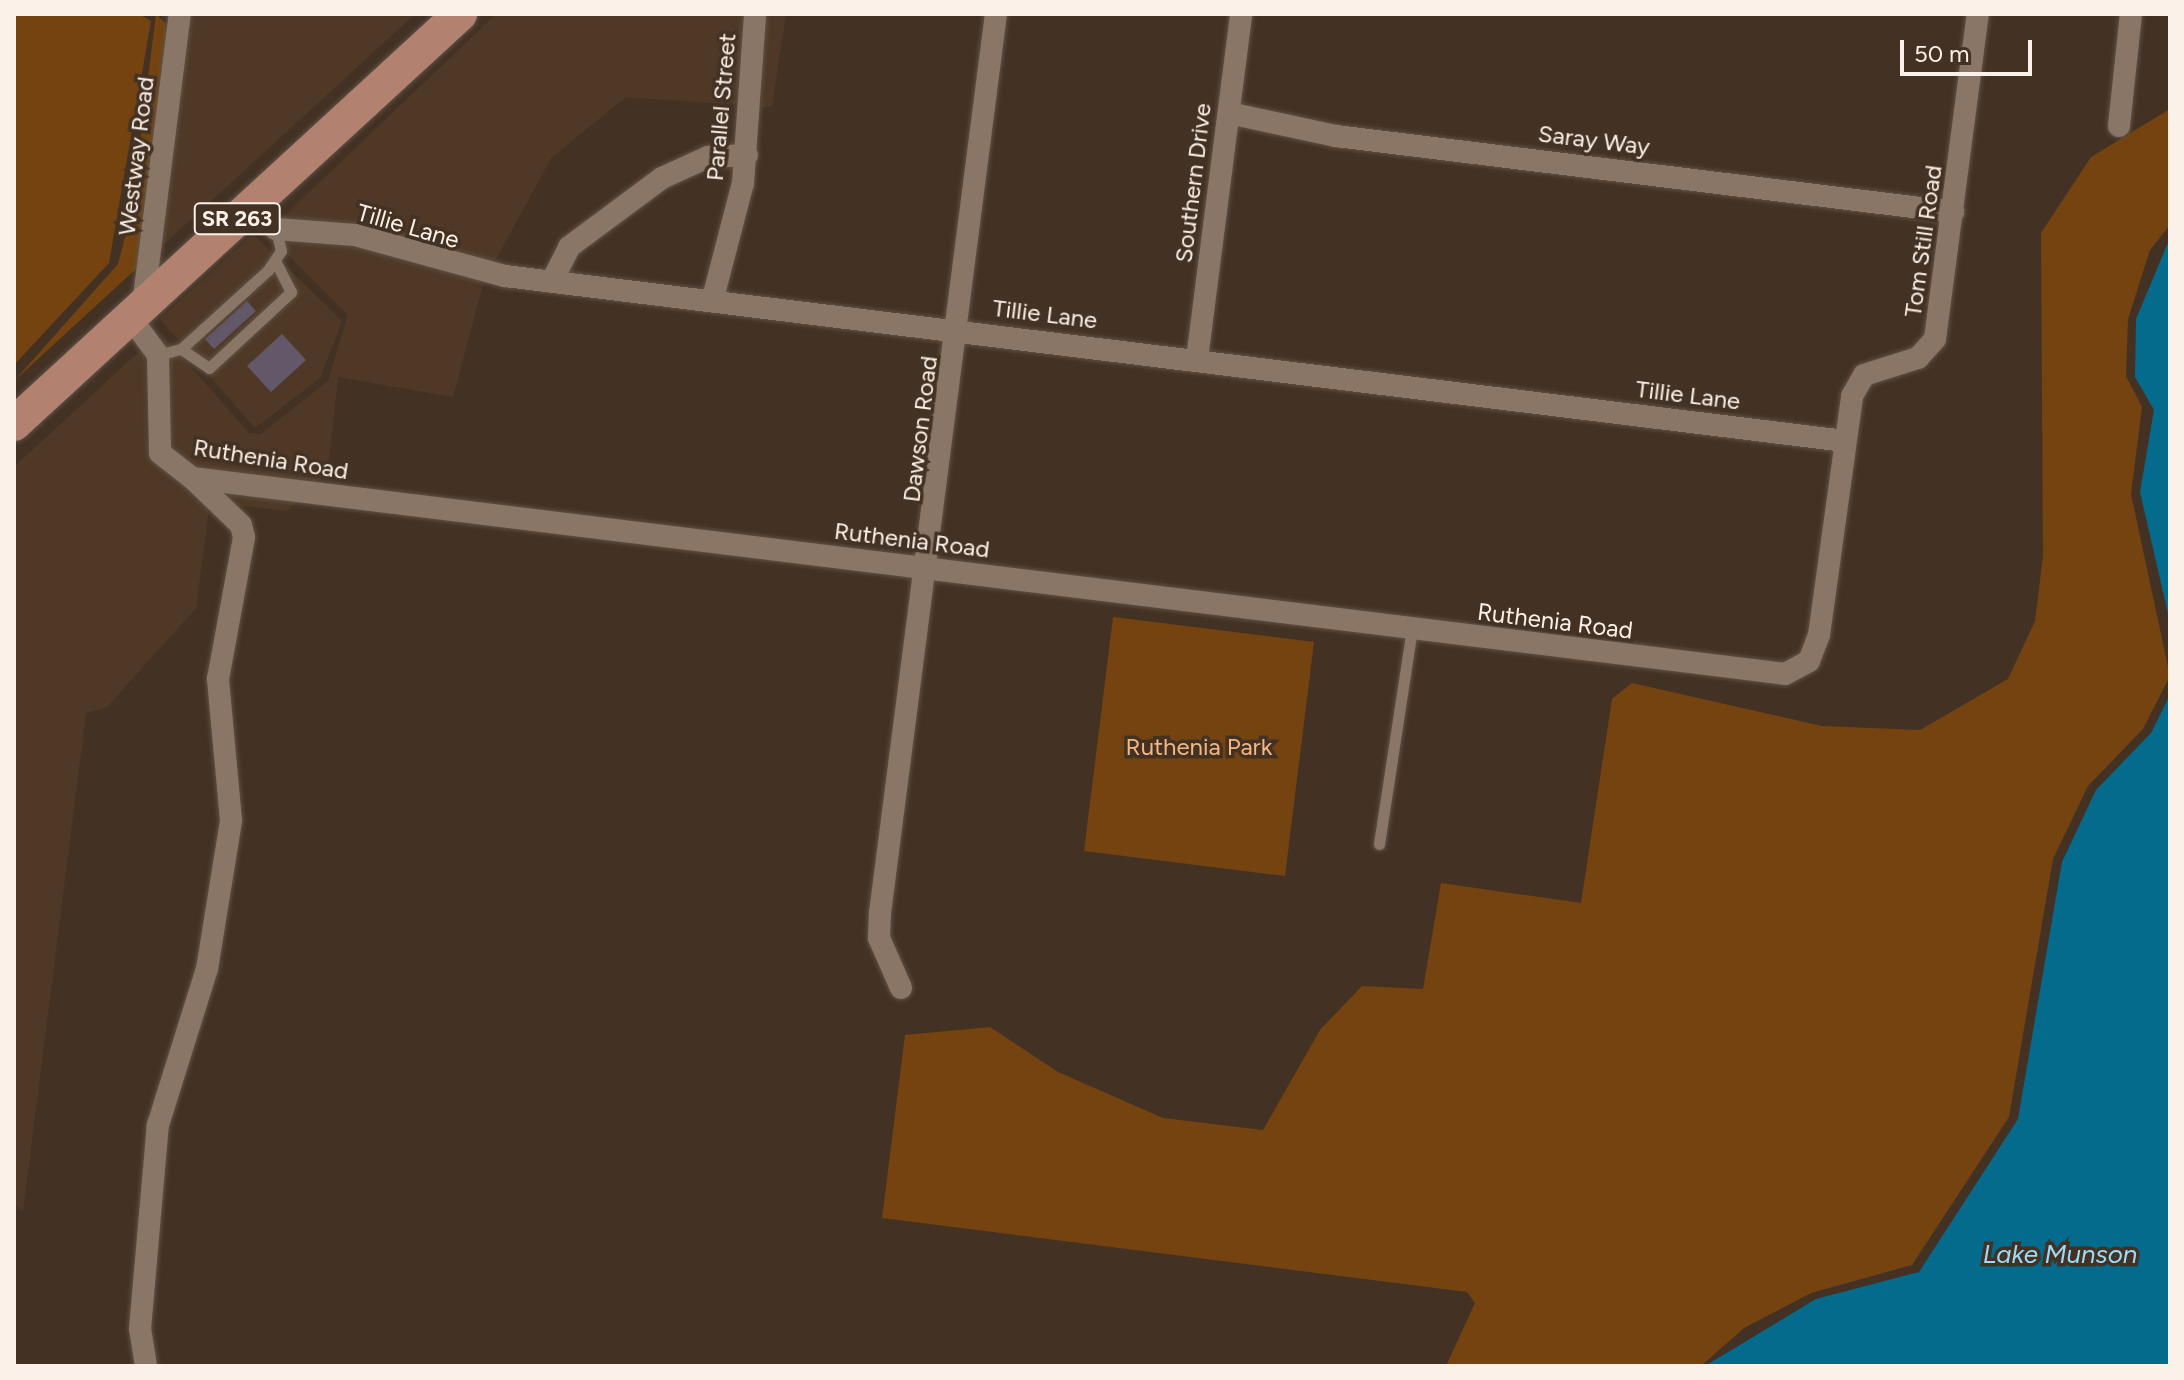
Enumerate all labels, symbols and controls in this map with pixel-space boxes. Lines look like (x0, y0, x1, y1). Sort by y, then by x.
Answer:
scale bar (1904, 24, 2036, 74)
street label: Parallel Street (700, 32, 742, 182)
text: 50 m (1914, 39, 1970, 68)
street label: Westway Road (112, 75, 160, 237)
street label: Southern Drive (1169, 102, 1217, 264)
street label: Saray Way (1536, 119, 1652, 161)
street label: Tom Still Road (1898, 163, 1948, 319)
street label: Tillie Lane (353, 198, 463, 254)
road number: SR 263 (193, 201, 281, 237)
street label: Tillie Lane (991, 293, 1099, 335)
street label: Dawson Road (897, 354, 943, 504)
street label: Tillie Lane (1634, 374, 1742, 416)
street label: Ruthenia Road (192, 433, 350, 485)
street label: Ruthenia Road (833, 516, 991, 564)
street label: Ruthenia Road (1476, 597, 1634, 645)
park label: Ruthenia Park (1126, 733, 1272, 761)
water label: Lake Munson (1983, 1239, 2137, 1271)

